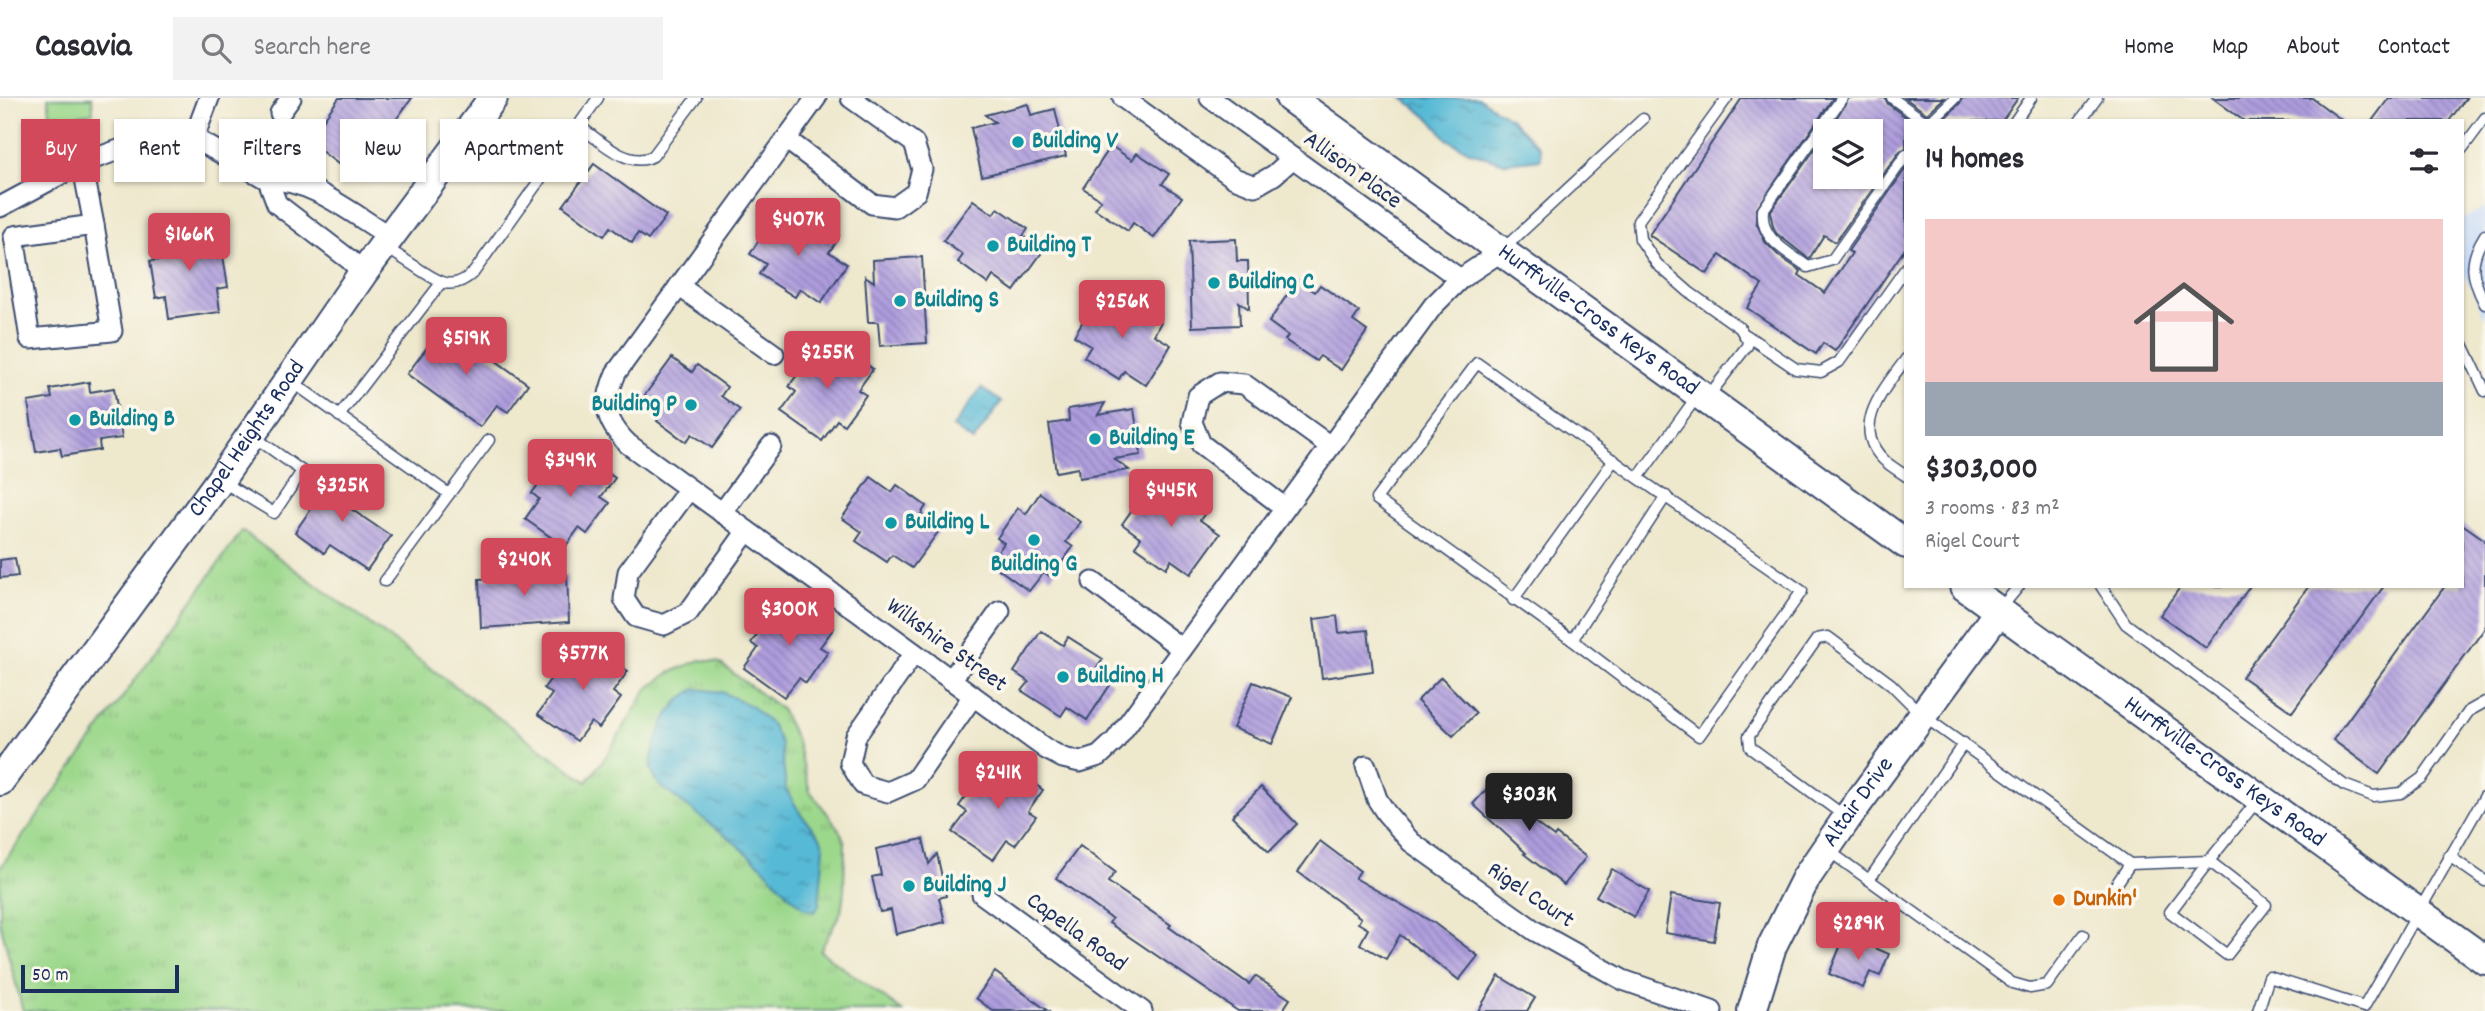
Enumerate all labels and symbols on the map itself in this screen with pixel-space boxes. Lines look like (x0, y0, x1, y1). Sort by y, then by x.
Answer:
street label: Allison Place (1296, 124, 1408, 218)
place label: Building V (1032, 125, 1119, 159)
marker: Building V (1010, 134, 1026, 150)
pin: $407K (749, 198, 847, 258)
pin: $166K (140, 214, 238, 273)
place label: Building T (1007, 229, 1092, 263)
street label: Hurffville-Cross Keys Road (1490, 236, 1706, 405)
marker: Building T (985, 238, 1001, 254)
place label: Building C (1228, 266, 1315, 300)
marker: Building C (1206, 275, 1222, 291)
pin: $256K (1073, 280, 1171, 340)
place label: Building S (914, 284, 999, 318)
marker: Building S (892, 293, 908, 309)
pin: $519K (417, 317, 515, 377)
pin: $255K (778, 331, 876, 391)
street label: Chapel Heights Road (181, 354, 315, 525)
place label: Building P (592, 388, 677, 422)
marker: Building P (683, 397, 699, 413)
place label: Building B (89, 403, 175, 437)
marker: Building B (67, 412, 83, 428)
place label: Building E (1109, 422, 1196, 456)
marker: Building E (1087, 431, 1103, 447)
pin: $349K (521, 440, 619, 499)
pin: $325K (293, 464, 391, 524)
pin: $445K (1122, 470, 1220, 529)
place label: Building L (905, 506, 990, 540)
marker: Building L (883, 515, 899, 531)
marker: Building G (1026, 532, 1042, 548)
pin: $240K (475, 538, 573, 598)
place label: Building G (991, 548, 1077, 582)
pin: $300K (740, 588, 838, 648)
street label: Wilkshire Street (878, 590, 1014, 702)
pin: $577K (534, 632, 632, 692)
place label: Building H (1077, 660, 1164, 694)
marker: Building H (1055, 669, 1071, 685)
street label: Hurffville-Cross Keys Road (2116, 688, 2332, 857)
street label: Altair Drive (1814, 750, 1903, 855)
pin: $241K (949, 752, 1047, 811)
pin: $303K (1480, 774, 1578, 833)
street label: Rigel Court (1479, 854, 1581, 938)
place label: Building J (923, 869, 1007, 903)
marker: Building J (901, 878, 917, 894)
place label: Dunkin' (2073, 883, 2137, 917)
street label: Capella Road (1018, 885, 1134, 981)
marker: Dunkin' (2051, 892, 2067, 908)
pin: $289K (1809, 902, 1907, 962)
scale bar (21, 962, 178, 994)

